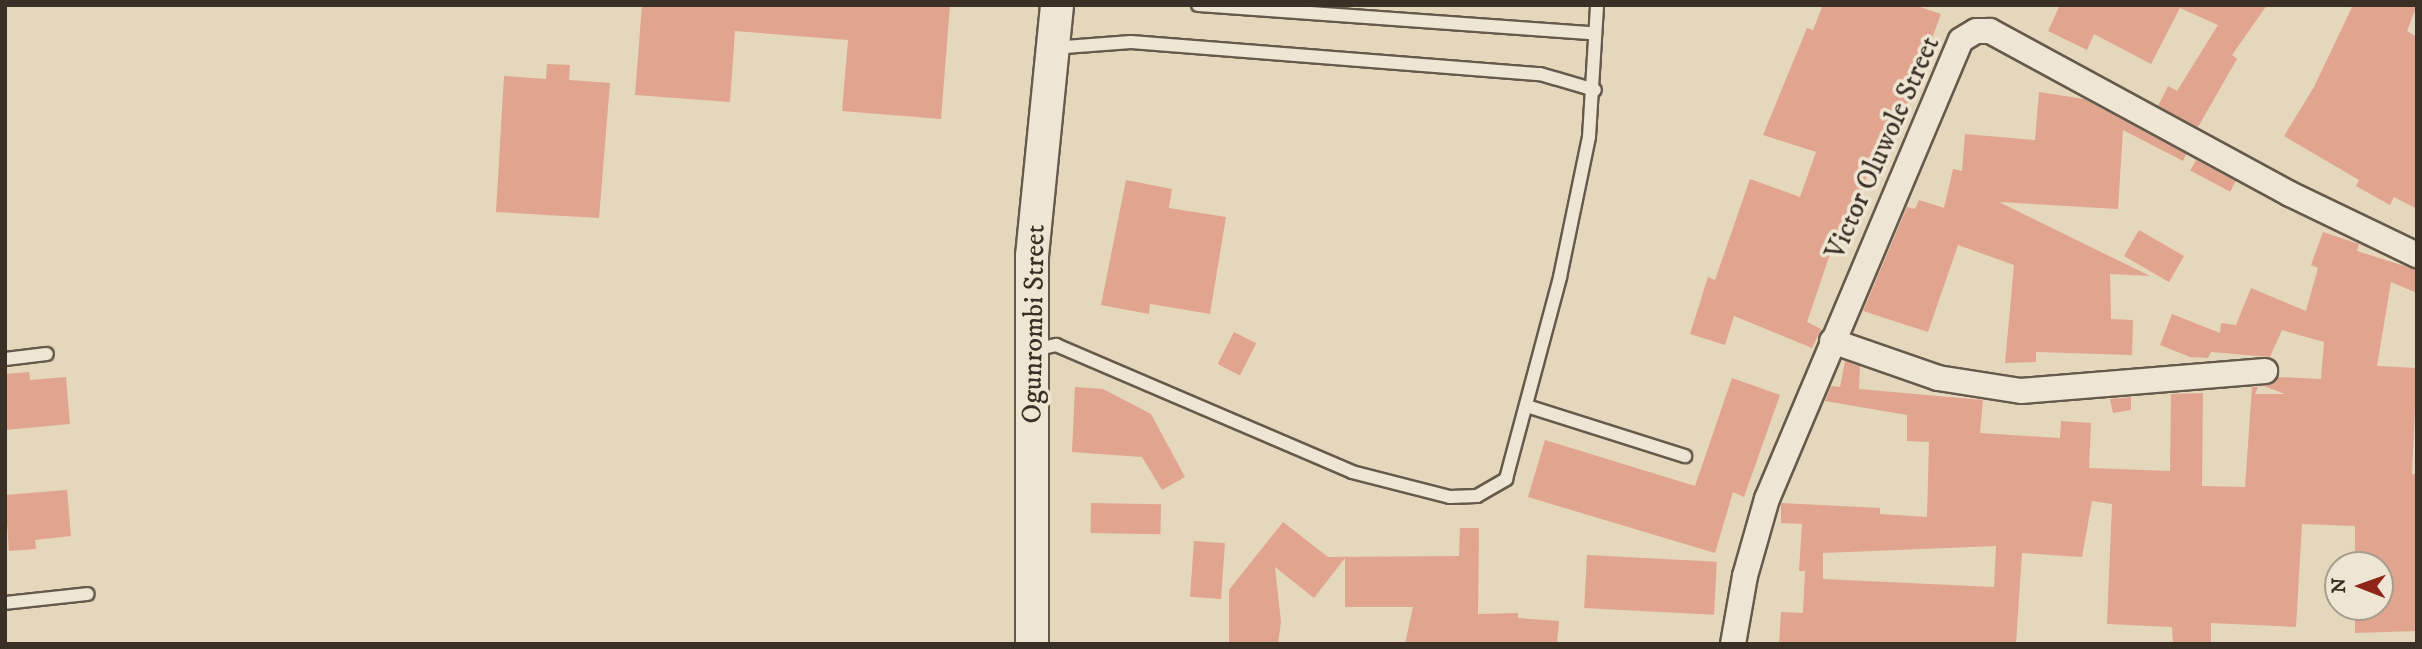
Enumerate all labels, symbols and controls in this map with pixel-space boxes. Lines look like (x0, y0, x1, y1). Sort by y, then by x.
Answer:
street label: Victor Oluwole Street (1819, 31, 1947, 265)
street label: Ogunrombi Street (1015, 224, 1053, 424)
north arrow (2324, 551, 2394, 621)
text: N (2328, 578, 2351, 594)

